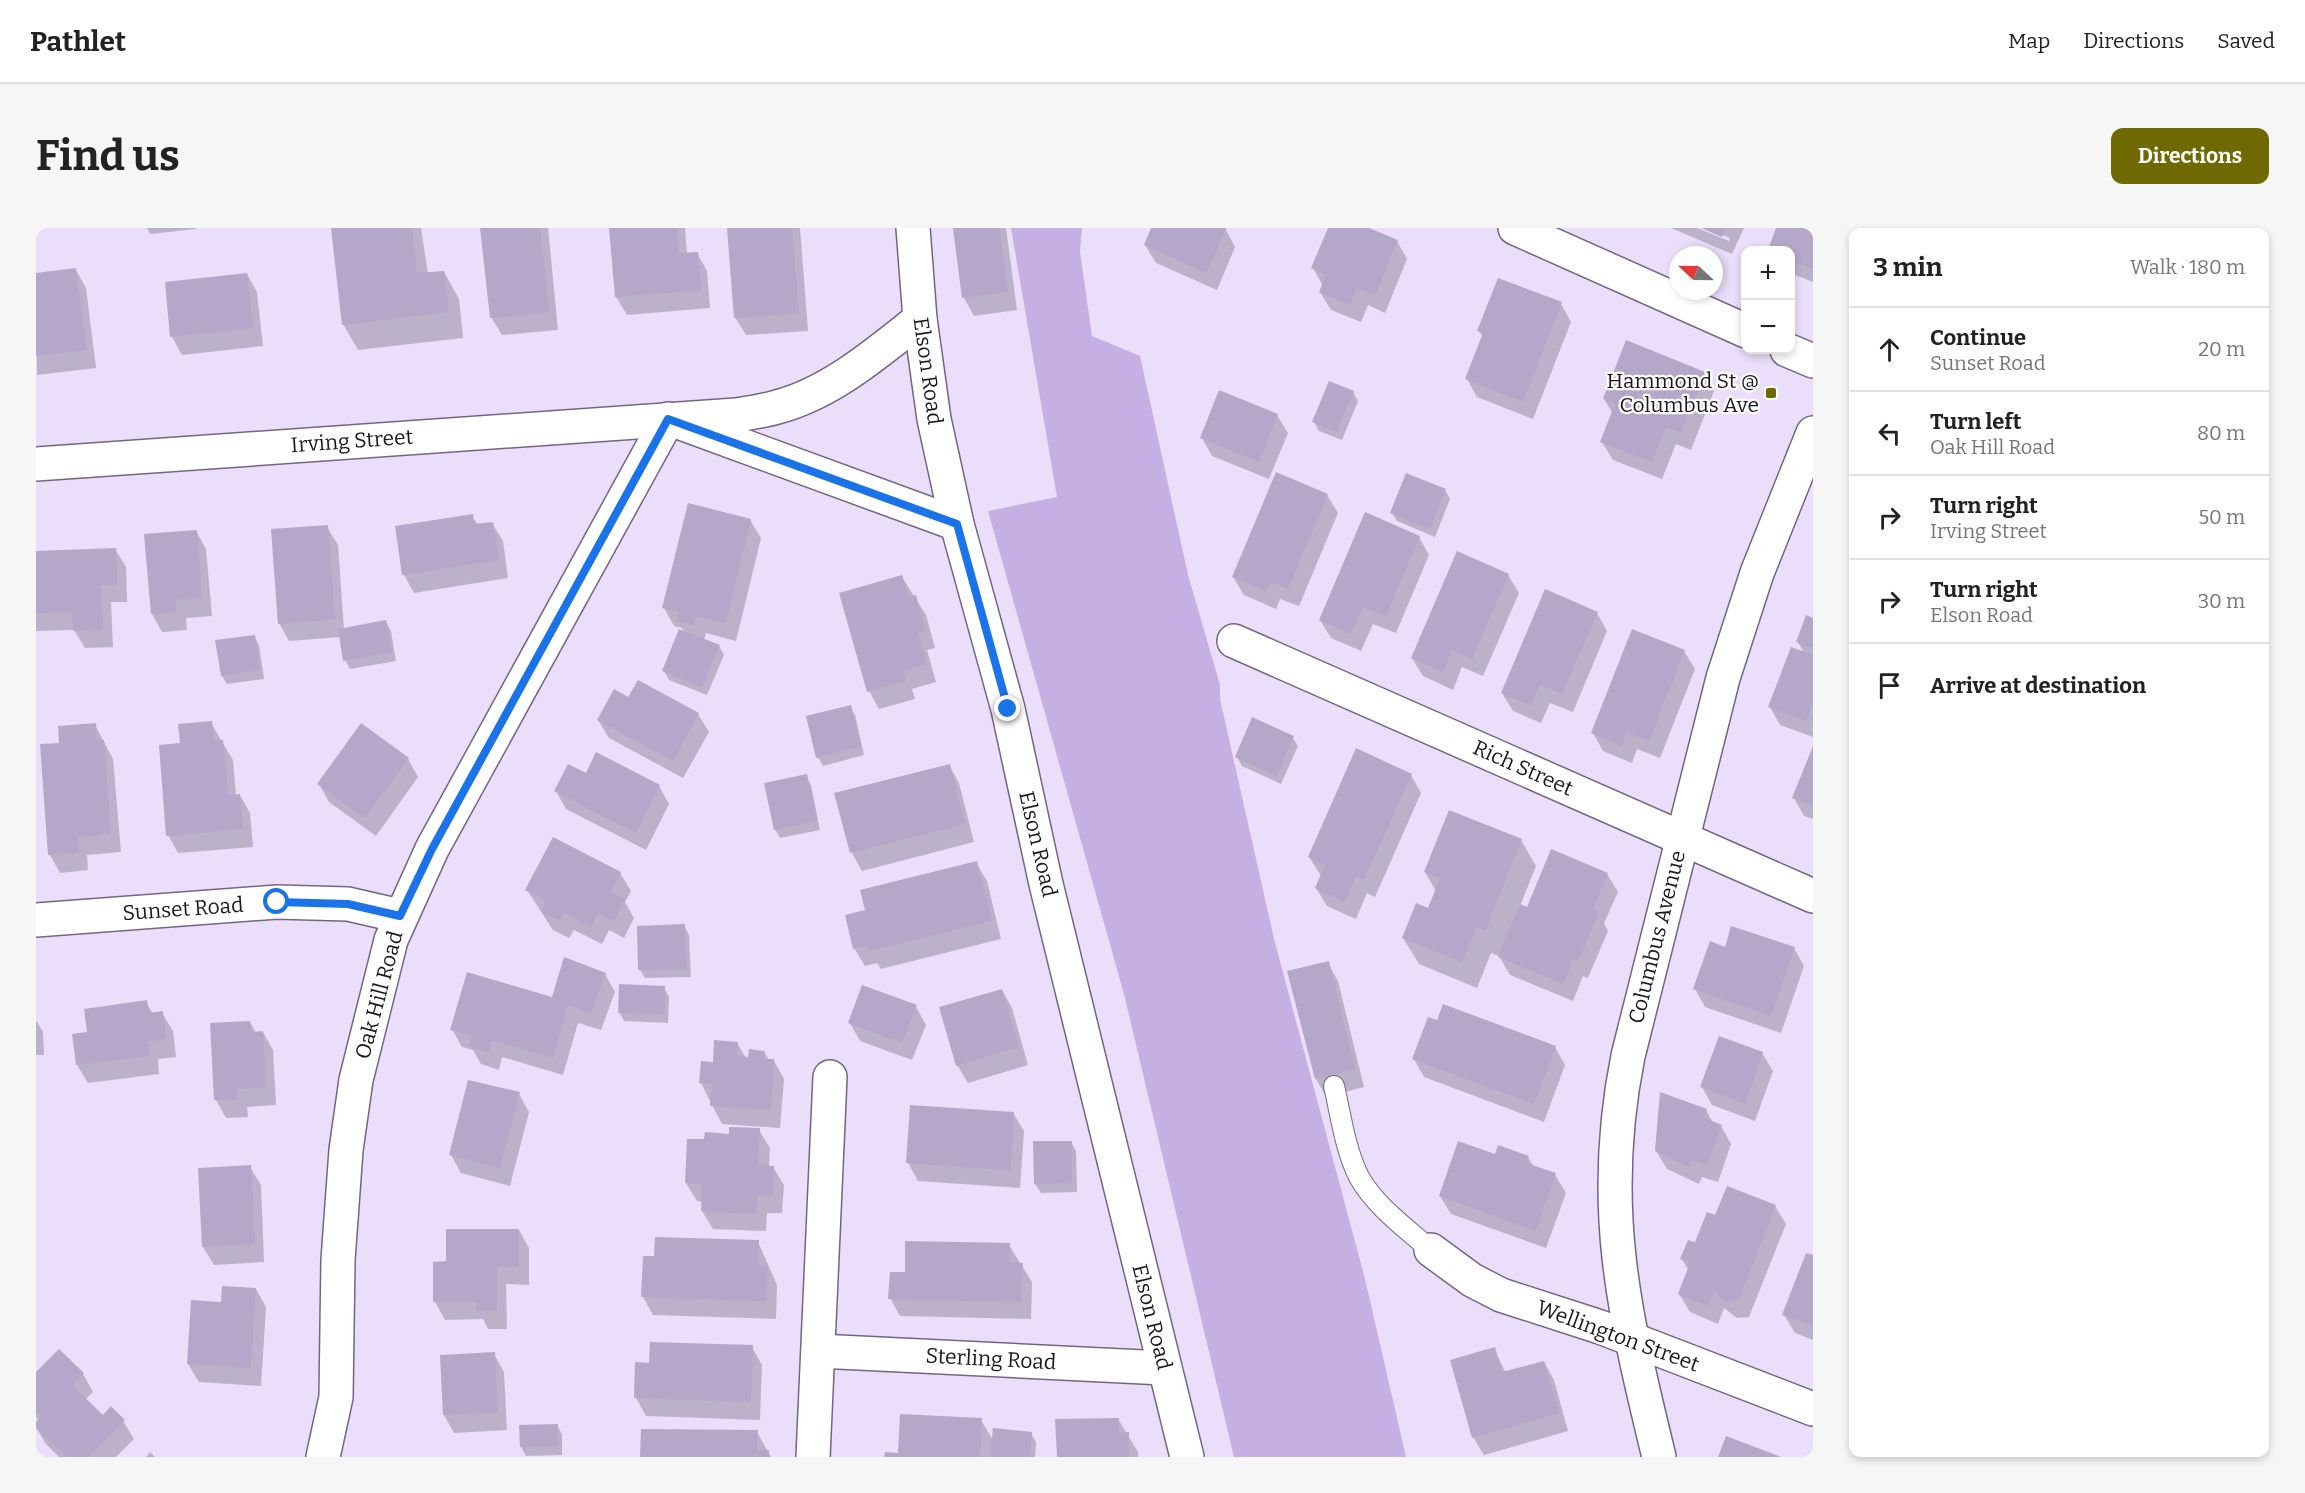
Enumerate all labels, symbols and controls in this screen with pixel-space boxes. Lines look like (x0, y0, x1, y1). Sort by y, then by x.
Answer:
text: Pathlet (30, 25, 126, 58)
text: Map (2008, 28, 2050, 54)
text: Directions (2083, 28, 2184, 54)
text: Saved (2217, 28, 2275, 54)
button: Directions (2111, 128, 2269, 184)
text: Find us (36, 131, 180, 181)
north arrow (1669, 246, 1723, 300)
map controls (1741, 246, 1795, 354)
button: + (1741, 246, 1795, 300)
text: 3 min (1873, 252, 1942, 283)
text: Walk · 180 m (2130, 255, 2245, 279)
button: − (1741, 300, 1795, 354)
street label: Elson Road (908, 316, 948, 426)
text: Continue (1930, 324, 2026, 351)
icon: ahead (1873, 333, 1906, 366)
text: 20 m (2198, 337, 2245, 361)
text: Sunset Road (1930, 351, 2046, 375)
place label: Hammond St @ Columbus Ave (1607, 368, 1759, 418)
marker: Hammond St @ Columbus Ave (1764, 386, 1778, 400)
text: Turn left (1930, 408, 2022, 435)
icon: left (1873, 417, 1906, 450)
text: 80 m (2197, 421, 2245, 445)
street label: Irving Street (290, 424, 414, 458)
text: Oak Hill Road (1930, 435, 2055, 459)
text: Turn right (1930, 492, 2038, 519)
icon: right (1873, 501, 1906, 534)
text: 50 m (2198, 505, 2245, 529)
text: Irving Street (1930, 519, 2047, 543)
text: Turn right (1930, 576, 2038, 603)
icon: right (1873, 585, 1906, 618)
text: 30 m (2198, 589, 2245, 613)
text: Elson Road (1930, 603, 2033, 627)
icon: arrive (1873, 669, 1906, 702)
text: Arrive at destination (1930, 672, 2146, 699)
route end (994, 695, 1020, 721)
street label: Rich Street (1469, 734, 1577, 802)
street label: Elson Road (1013, 788, 1063, 900)
street label: Columbus Avenue (1623, 848, 1691, 1026)
route start (263, 888, 289, 914)
street label: Sunset Road (122, 892, 244, 926)
street label: Oak Hill Road (349, 928, 409, 1062)
street label: Elson Road (1126, 1261, 1178, 1373)
street label: Wellington Street (1533, 1295, 1703, 1378)
street label: Sterling Road (925, 1343, 1057, 1375)

